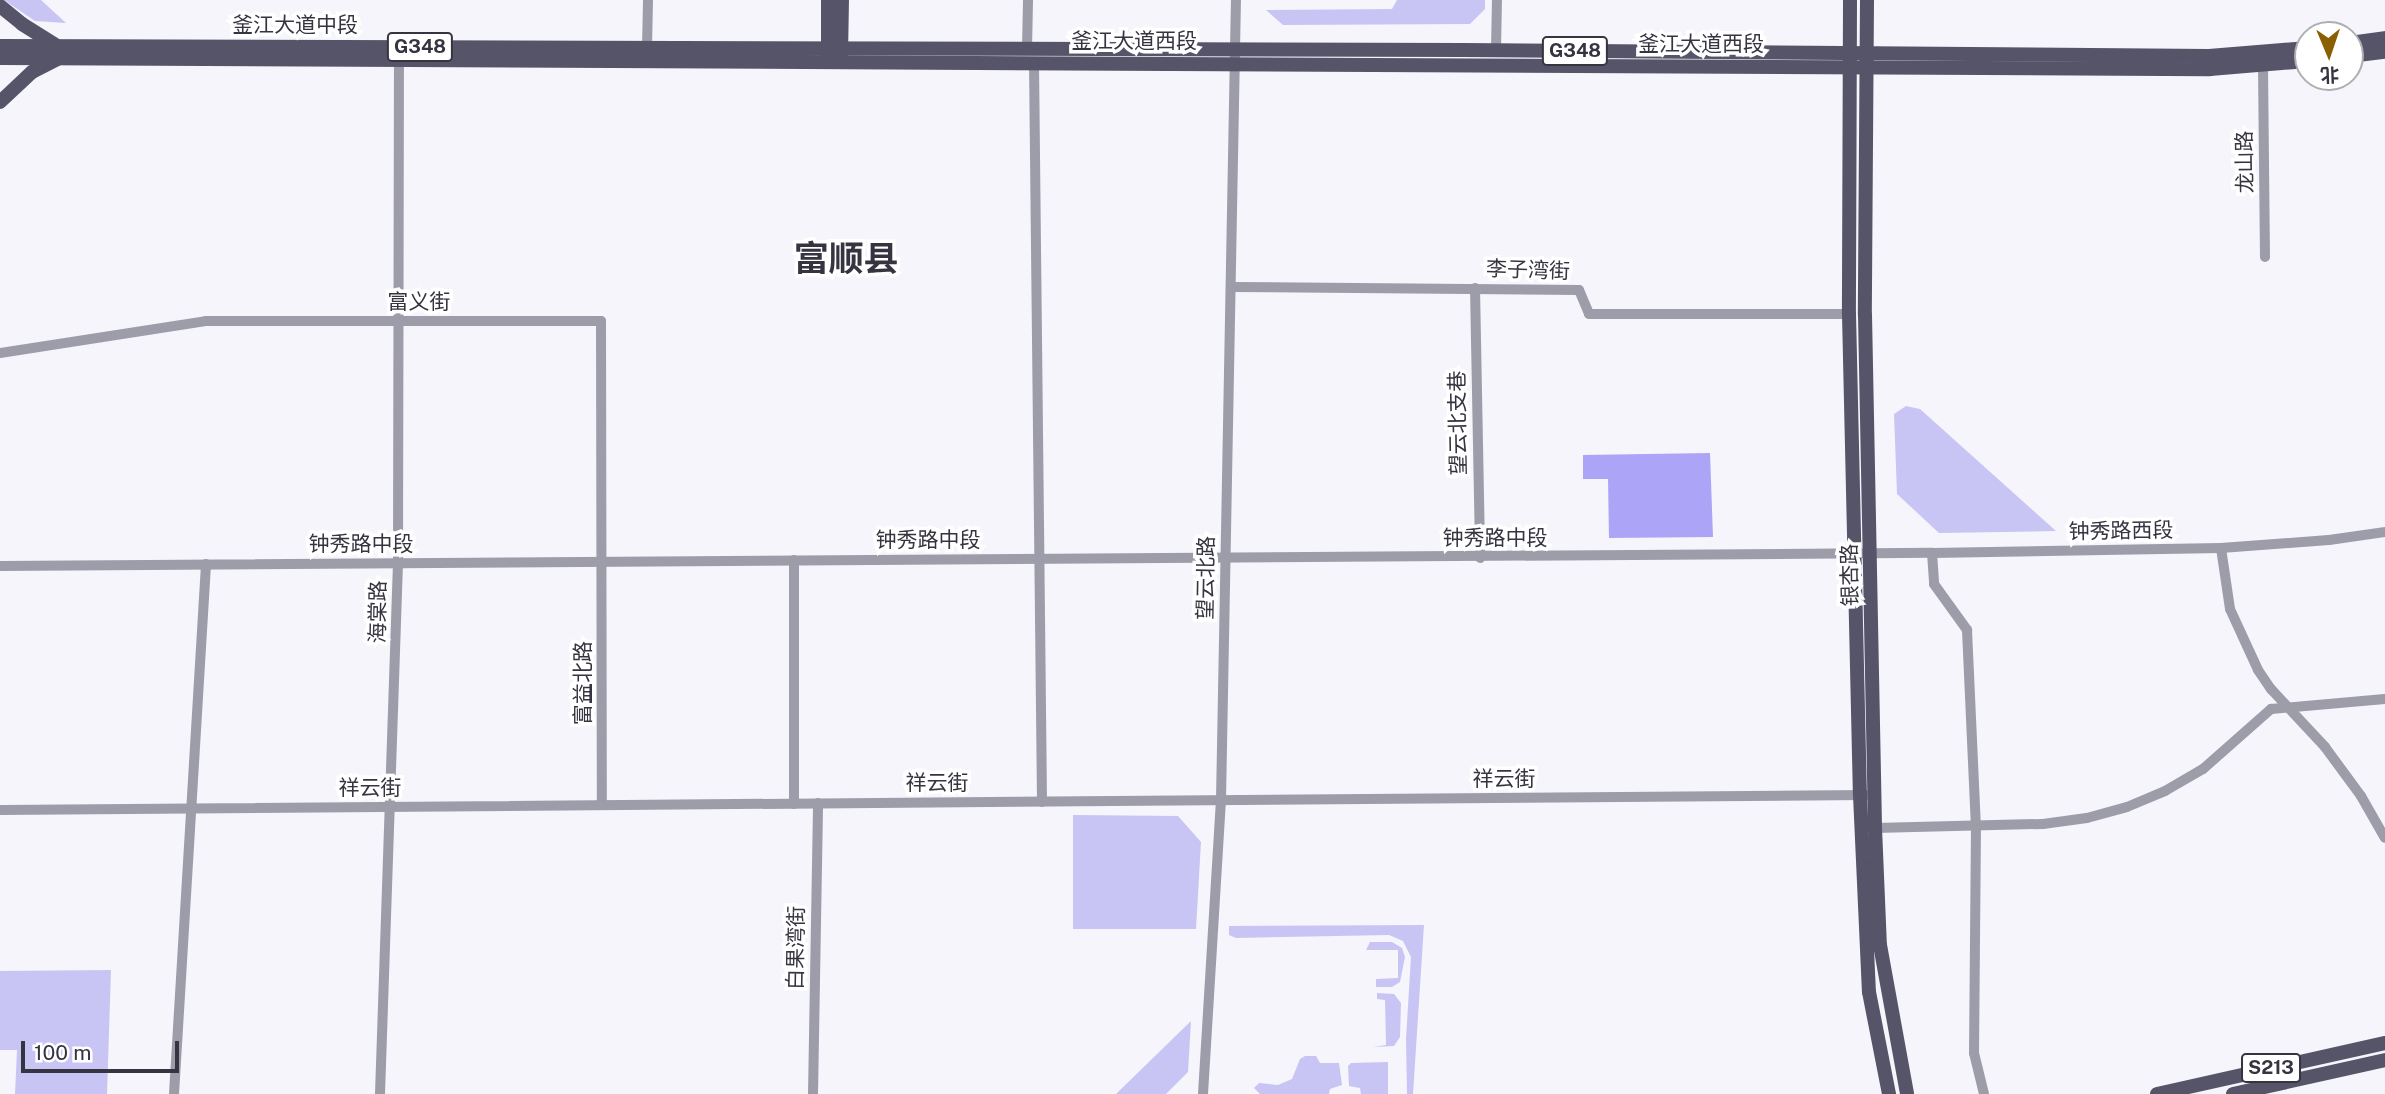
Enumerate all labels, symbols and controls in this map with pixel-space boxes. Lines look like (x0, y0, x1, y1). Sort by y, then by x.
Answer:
street label: 釜江大道中段 (232, 12, 358, 38)
north arrow (2294, 21, 2364, 91)
street label: 釜江大道西段 (1071, 28, 1197, 54)
street label: 釜江大道西段 (1638, 31, 1764, 57)
road number: G348 (387, 32, 453, 62)
road number: G348 (1542, 36, 1608, 66)
text: 北 (2320, 64, 2340, 86)
street label: 龙山路 (2232, 130, 2258, 194)
district label: 富顺县 (794, 238, 898, 280)
street label: 李子湾街 (1486, 256, 1570, 284)
street label: 富义街 (388, 289, 450, 315)
street label: 望云北支巷 (1444, 370, 1472, 476)
street label: 钟秀路西段 (2068, 517, 2174, 545)
street label: 钟秀路中段 (1443, 525, 1547, 551)
street label: 钟秀路中段 (876, 527, 980, 553)
street label: 钟秀路中段 (309, 531, 413, 557)
street label: 望云北路 (1193, 536, 1219, 620)
street label: 银杏路 (1837, 543, 1863, 607)
street label: 海棠路 (365, 580, 391, 644)
street label: 富益北路 (570, 641, 596, 725)
street label: 祥云街 (1473, 766, 1535, 792)
street label: 祥云街 (906, 770, 968, 796)
street label: 祥云街 (339, 775, 401, 801)
street label: 白果湾街 (783, 906, 809, 990)
scale bar (24, 1028, 182, 1072)
text: 100 m (34, 1040, 91, 1065)
road number: S213 (2240, 1052, 2302, 1084)

